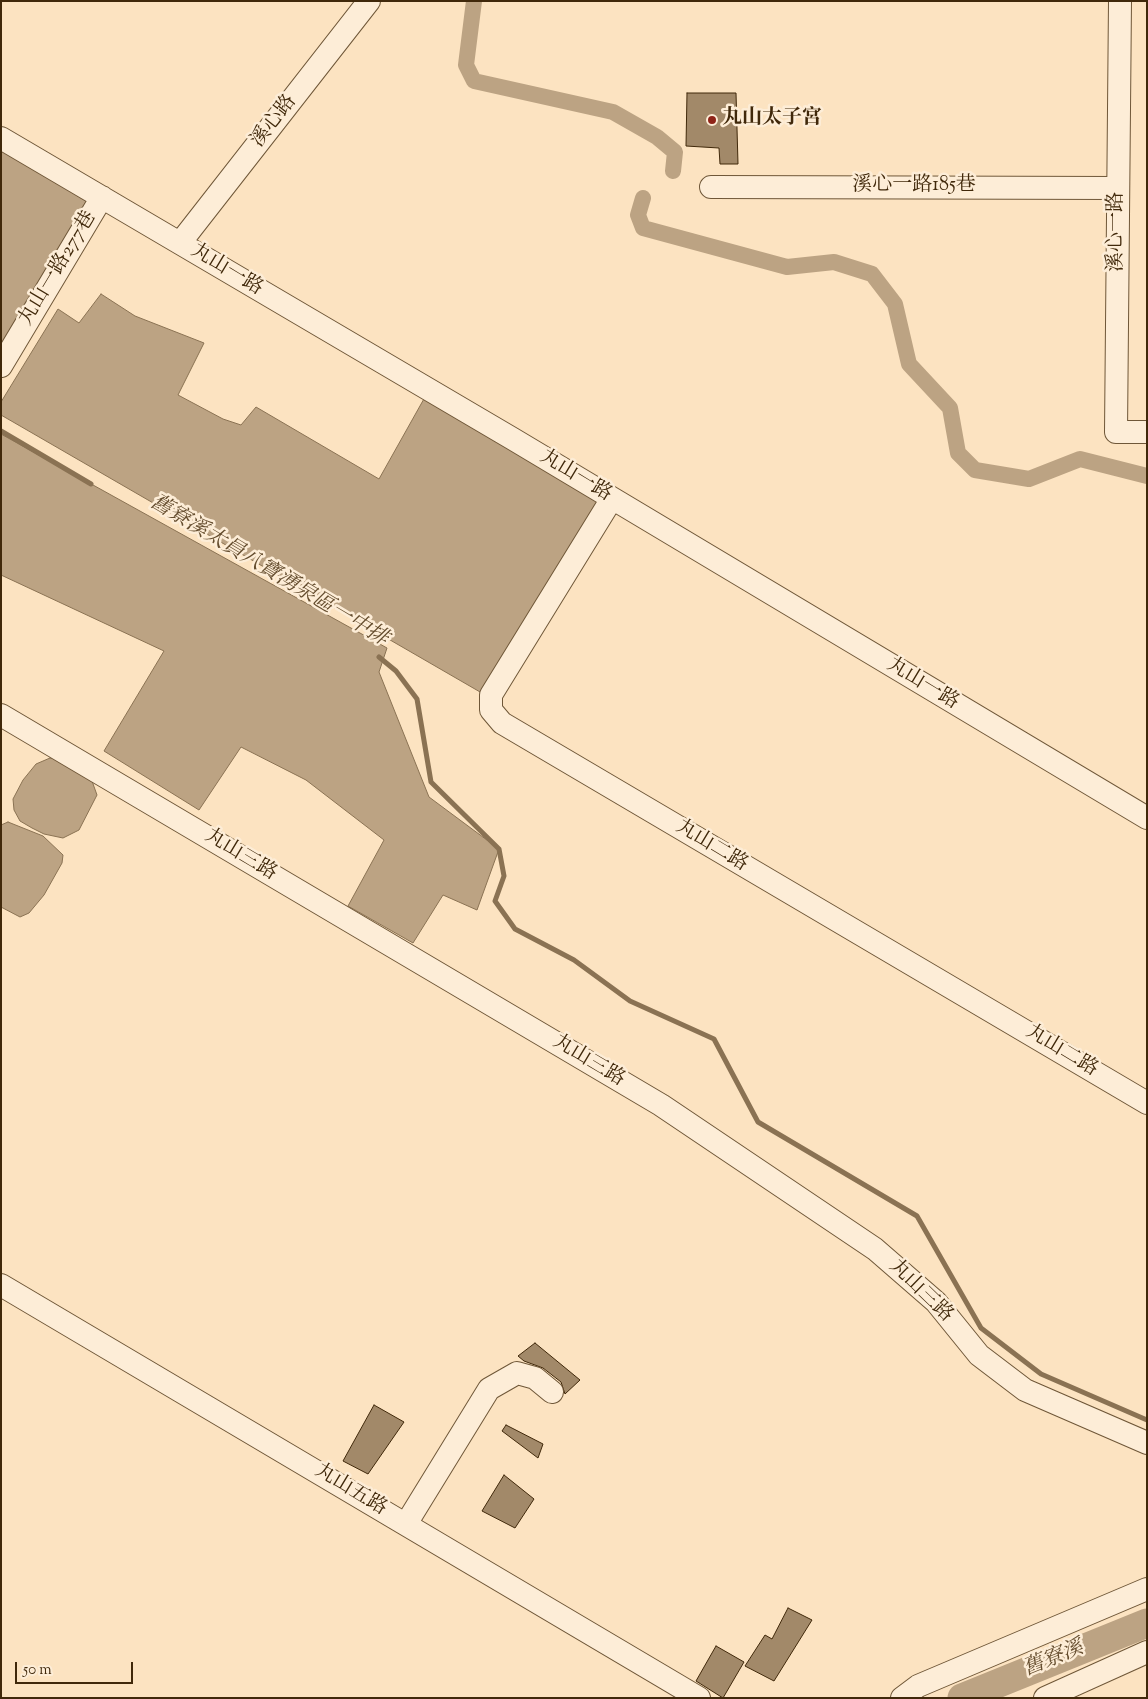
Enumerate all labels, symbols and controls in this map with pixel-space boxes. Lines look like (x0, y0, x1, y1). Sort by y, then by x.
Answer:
street label: 溪心路 (247, 91, 303, 153)
place label: 丸山太子宮 (722, 108, 822, 132)
marker: 丸山太子宮 (706, 114, 718, 126)
street label: 溪心一路185巷 (852, 175, 976, 199)
street label: 溪心一路 (1106, 192, 1130, 272)
street label: 丸山一路277巷 (15, 207, 103, 331)
street label: 丸山一路 (186, 240, 266, 302)
street label: 丸山一路 (535, 446, 615, 508)
water label: 舊寮溪太員八寶湧泉區一中排 (145, 491, 391, 653)
street label: 丸山一路 (882, 654, 962, 716)
street label: 丸山二路 (671, 816, 751, 878)
street label: 丸山三路 (200, 825, 280, 887)
street label: 丸山二路 (1021, 1021, 1101, 1083)
street label: 丸山三路 (548, 1031, 628, 1093)
street label: 丸山三路 (883, 1256, 957, 1328)
street label: 丸山五路 (310, 1460, 390, 1522)
water label: 舊寮溪 (1020, 1637, 1088, 1683)
scale bar (18, 1652, 135, 1684)
text: 50 m (23, 1660, 52, 1681)

